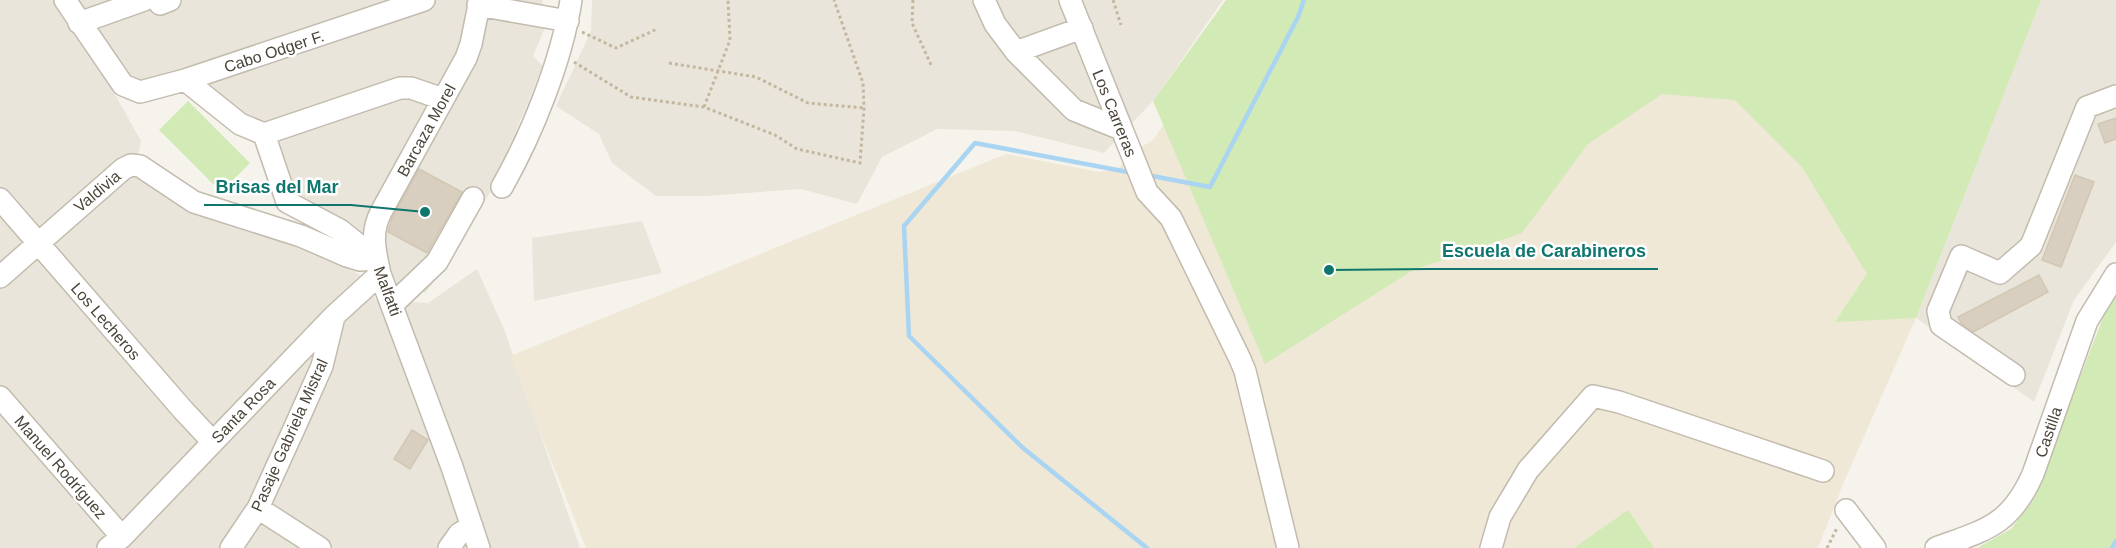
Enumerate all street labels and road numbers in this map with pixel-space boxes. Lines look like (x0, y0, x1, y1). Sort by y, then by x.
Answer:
street label: Cabo Odger F. (222, 27, 326, 76)
street label: Los Carreras (1089, 67, 1140, 159)
street label: Barcaza Morel (394, 81, 459, 179)
street label: Valdivia (71, 167, 124, 216)
street label: Malfatti (371, 264, 404, 318)
street label: Los Lecheros (68, 280, 144, 363)
street label: Pasaje Gabriela Mistral (248, 356, 331, 514)
street label: Santa Rosa (208, 374, 279, 446)
street label: Castilla (2032, 405, 2065, 460)
street label: Manuel Rodríguez (11, 412, 110, 522)

